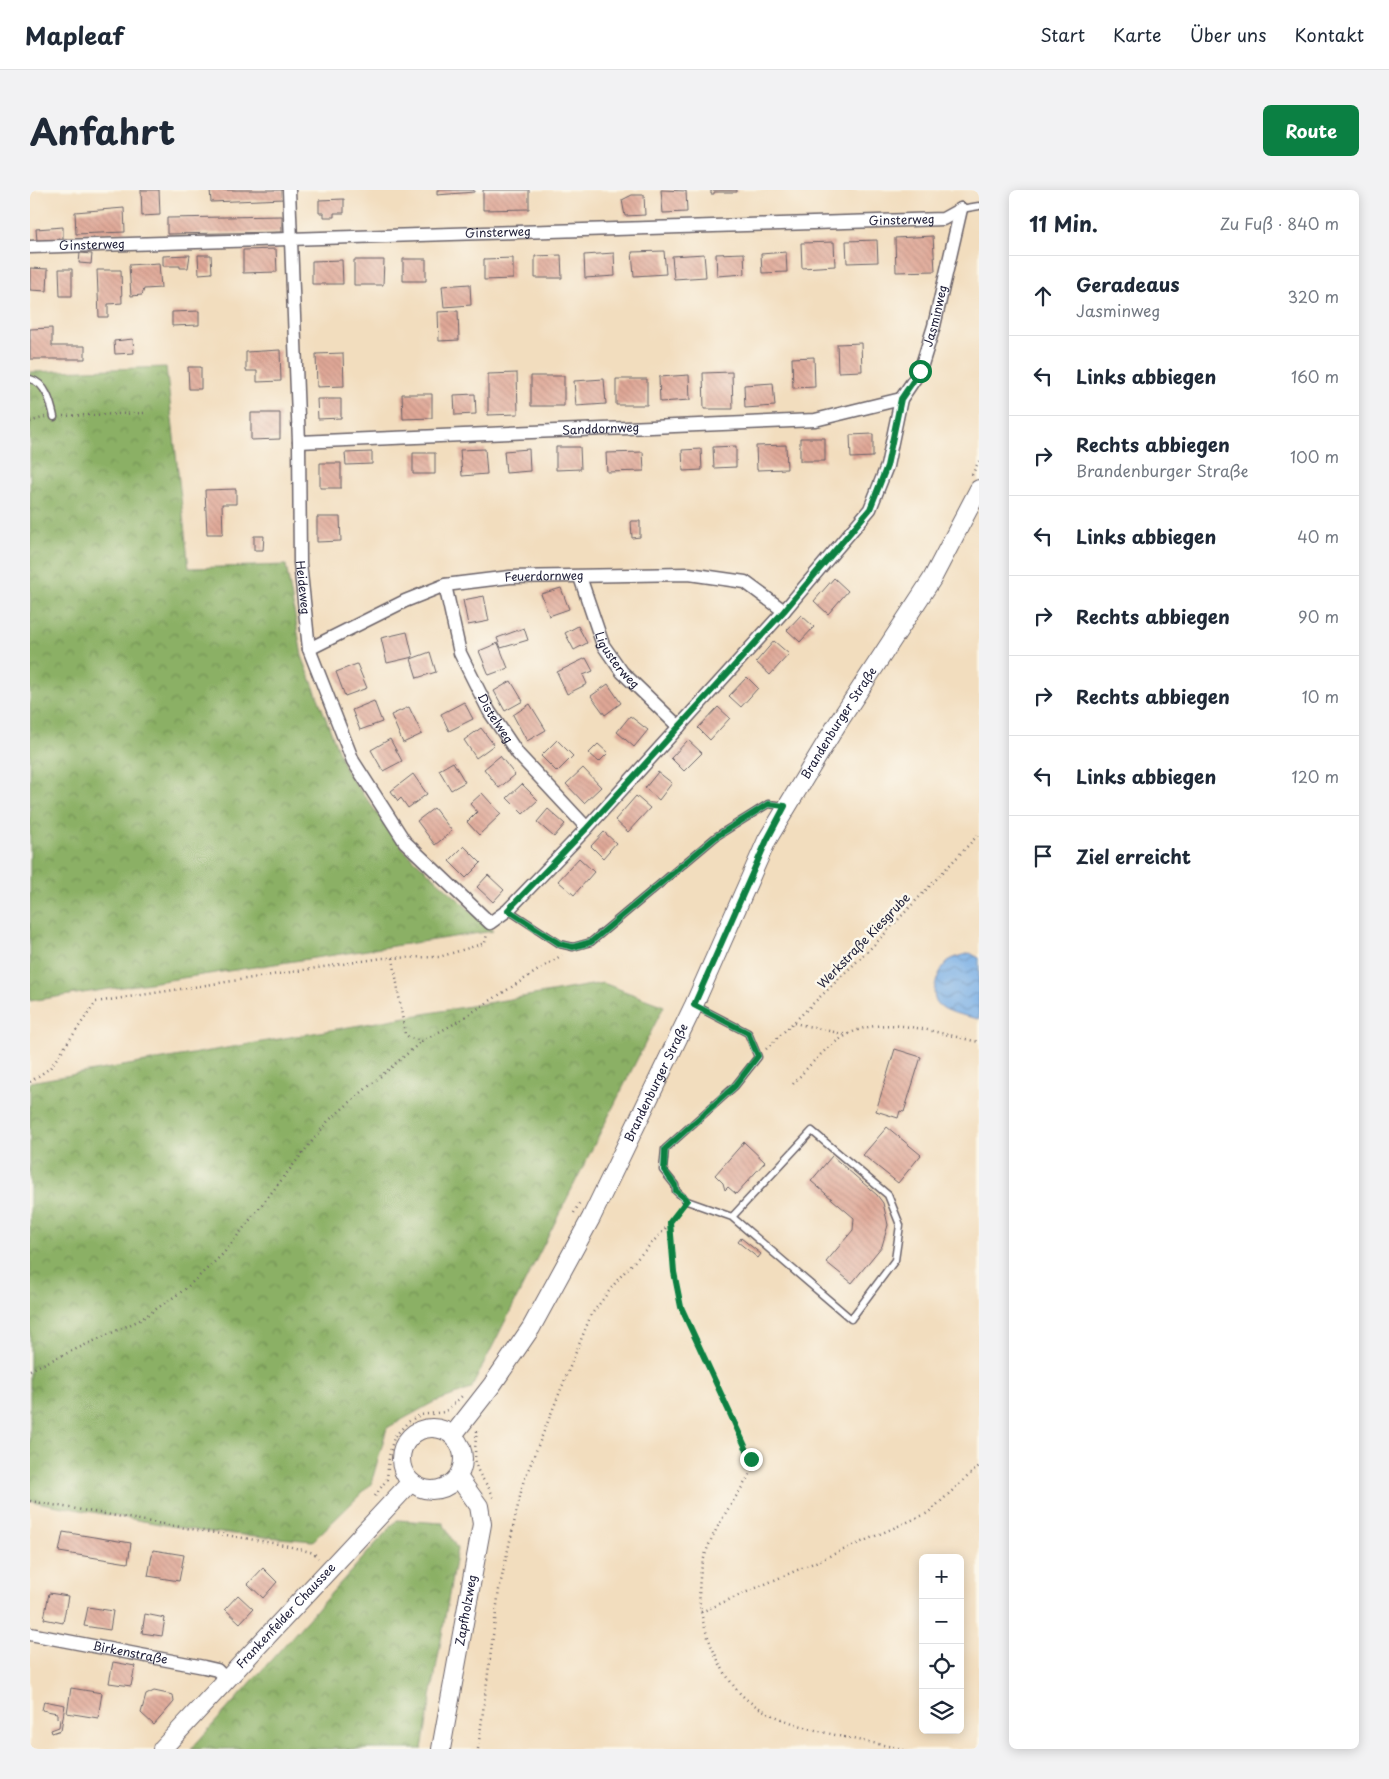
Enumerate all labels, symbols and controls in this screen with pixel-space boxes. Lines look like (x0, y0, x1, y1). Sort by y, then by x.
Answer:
text: Mapleaf (25, 17, 124, 53)
text: Start (1040, 21, 1085, 48)
text: Karte (1113, 21, 1162, 48)
text: Über uns (1190, 21, 1266, 48)
text: Kontakt (1294, 21, 1364, 48)
text: Anfahrt (30, 104, 175, 157)
button: Route (1263, 105, 1359, 156)
text: 11 Min. (1029, 207, 1098, 239)
street label: Ginsterweg (868, 209, 935, 229)
text: Zu Fuß · 840 m (1220, 211, 1339, 235)
street label: Ginsterweg (464, 222, 531, 242)
street label: Ginsterweg (59, 234, 125, 254)
text: Geradeaus (1076, 270, 1180, 298)
icon: ahead (1029, 282, 1057, 310)
street label: Jasminweg (918, 283, 951, 349)
text: 320 m (1288, 284, 1339, 308)
text: Jasminweg (1076, 298, 1160, 322)
route start (909, 360, 932, 383)
icon: left (1029, 362, 1057, 390)
text: Links abbiegen (1076, 362, 1216, 390)
text: 160 m (1291, 364, 1339, 388)
street label: Sanddornweg (562, 417, 640, 439)
text: Rechts abbiegen (1076, 430, 1230, 458)
icon: right (1029, 442, 1057, 470)
text: 100 m (1290, 444, 1339, 468)
text: Brandenburger Straße (1076, 458, 1248, 482)
icon: left (1029, 522, 1057, 550)
text: Links abbiegen (1076, 522, 1216, 550)
text: 40 m (1297, 524, 1339, 548)
street label: Heideweg (292, 560, 315, 615)
street label: Feuerdornweg (503, 566, 584, 586)
icon: right (1029, 602, 1057, 630)
text: Rechts abbiegen (1076, 602, 1230, 630)
text: 90 m (1298, 604, 1339, 628)
street label: Ligusterweg (591, 629, 644, 692)
street label: Brandenburger Straße (796, 663, 880, 782)
icon: right (1029, 682, 1057, 710)
text: Rechts abbiegen (1076, 682, 1230, 710)
text: 10 m (1302, 684, 1339, 708)
street label: Distelweg (474, 690, 518, 746)
icon: left (1029, 762, 1057, 790)
text: Links abbiegen (1076, 762, 1216, 790)
text: 120 m (1292, 764, 1339, 788)
icon: arrive (1029, 842, 1057, 870)
text: Ziel erreicht (1076, 842, 1191, 870)
street label: Werkstraße Kiesgrube (813, 888, 914, 992)
street label: Brandenburger Straße (619, 1020, 692, 1145)
route end (740, 1448, 763, 1471)
map controls (919, 1554, 964, 1734)
button: + (919, 1554, 964, 1599)
street label: Frankenfelder Chaussee (232, 1558, 339, 1672)
street label: Zapfholzweg (450, 1573, 481, 1647)
button: − (919, 1599, 964, 1644)
street label: Birkenstraße (91, 1636, 169, 1668)
button: locate (919, 1644, 964, 1689)
button: layers (919, 1689, 964, 1734)

